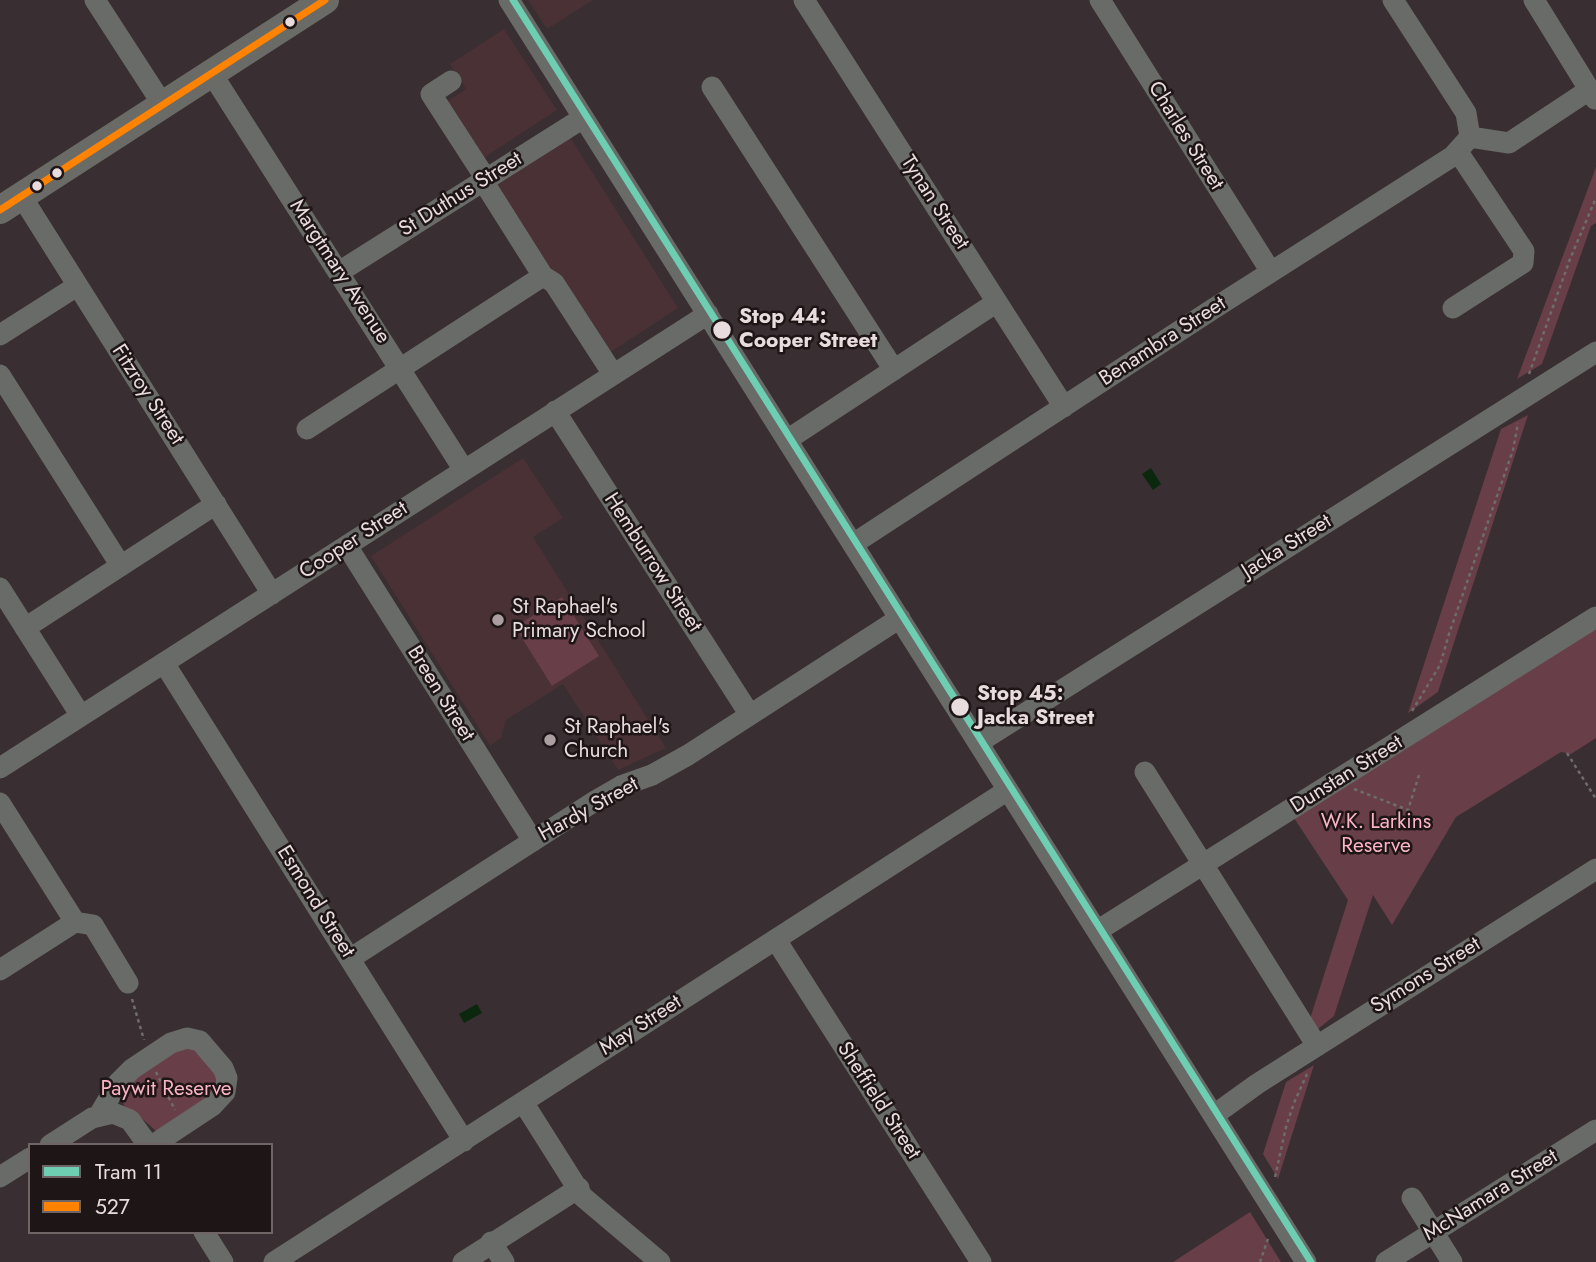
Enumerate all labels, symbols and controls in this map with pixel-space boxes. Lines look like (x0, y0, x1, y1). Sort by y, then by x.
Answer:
unlabelled marker (283, 15, 297, 29)
street label: Charles Street (1142, 77, 1228, 195)
street label: St Duthus Street (395, 147, 527, 243)
street label: Tynan Street (894, 151, 974, 255)
unlabelled marker (50, 166, 64, 180)
unlabelled marker (30, 179, 44, 193)
street label: Margtmary Avenue (283, 195, 395, 349)
street label: Benambra Street (1095, 292, 1231, 392)
place label: Stop 44: Cooper Street (739, 305, 877, 355)
marker: Stop 44: Cooper Street (711, 319, 733, 341)
street label: Fitzroy Street (105, 340, 189, 450)
street label: Hemburrow Street (598, 489, 706, 637)
street label: Cooper Street (295, 497, 413, 585)
street label: Jacka Street (1238, 510, 1336, 584)
place label: St Raphael's Primary School (512, 595, 646, 645)
marker: St Raphael's Primary School (490, 612, 506, 628)
street label: Breen Street (401, 642, 479, 746)
place label: Stop 45: Jacka Street (977, 682, 1094, 732)
marker: Stop 45: Jacka Street (949, 696, 971, 718)
place label: St Raphael's Church (564, 715, 670, 765)
street label: Dunstan Street (1286, 731, 1408, 819)
marker: St Raphael's Church (542, 732, 558, 748)
street label: Hardy Street (535, 772, 643, 848)
park label: W.K. Larkins Reserve (1321, 810, 1431, 860)
street label: Esmond Street (271, 841, 359, 963)
street label: Symons Street (1367, 932, 1485, 1020)
street label: May Street (595, 990, 687, 1062)
street label: Sheffield Street (831, 1038, 925, 1164)
park label: Paywit Reserve (100, 1077, 232, 1103)
legend (28, 1143, 273, 1234)
street label: McNamara Street (1419, 1145, 1563, 1247)
text: Tram 11 (95, 1157, 162, 1187)
text: 527 (95, 1192, 130, 1222)

